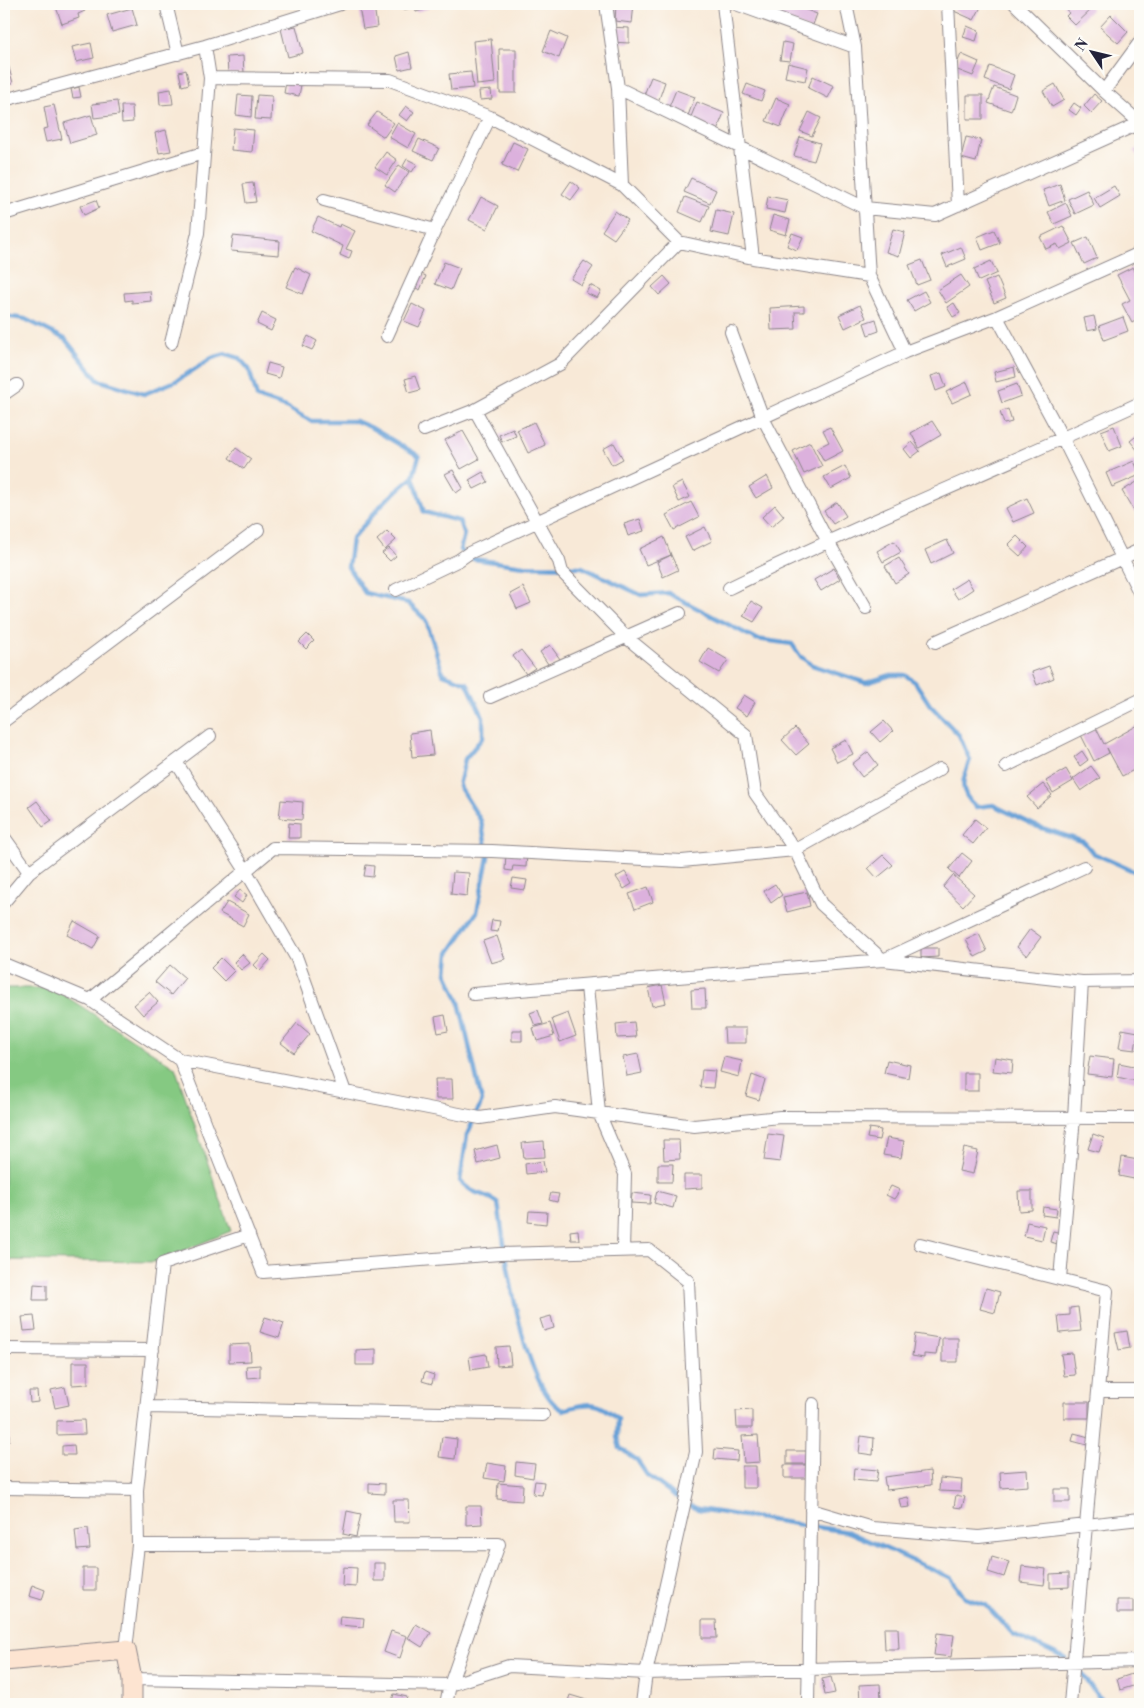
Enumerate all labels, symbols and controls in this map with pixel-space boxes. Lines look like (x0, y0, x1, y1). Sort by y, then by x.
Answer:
north arrow (1066, 28, 1116, 78)
text: N (1072, 35, 1093, 55)

